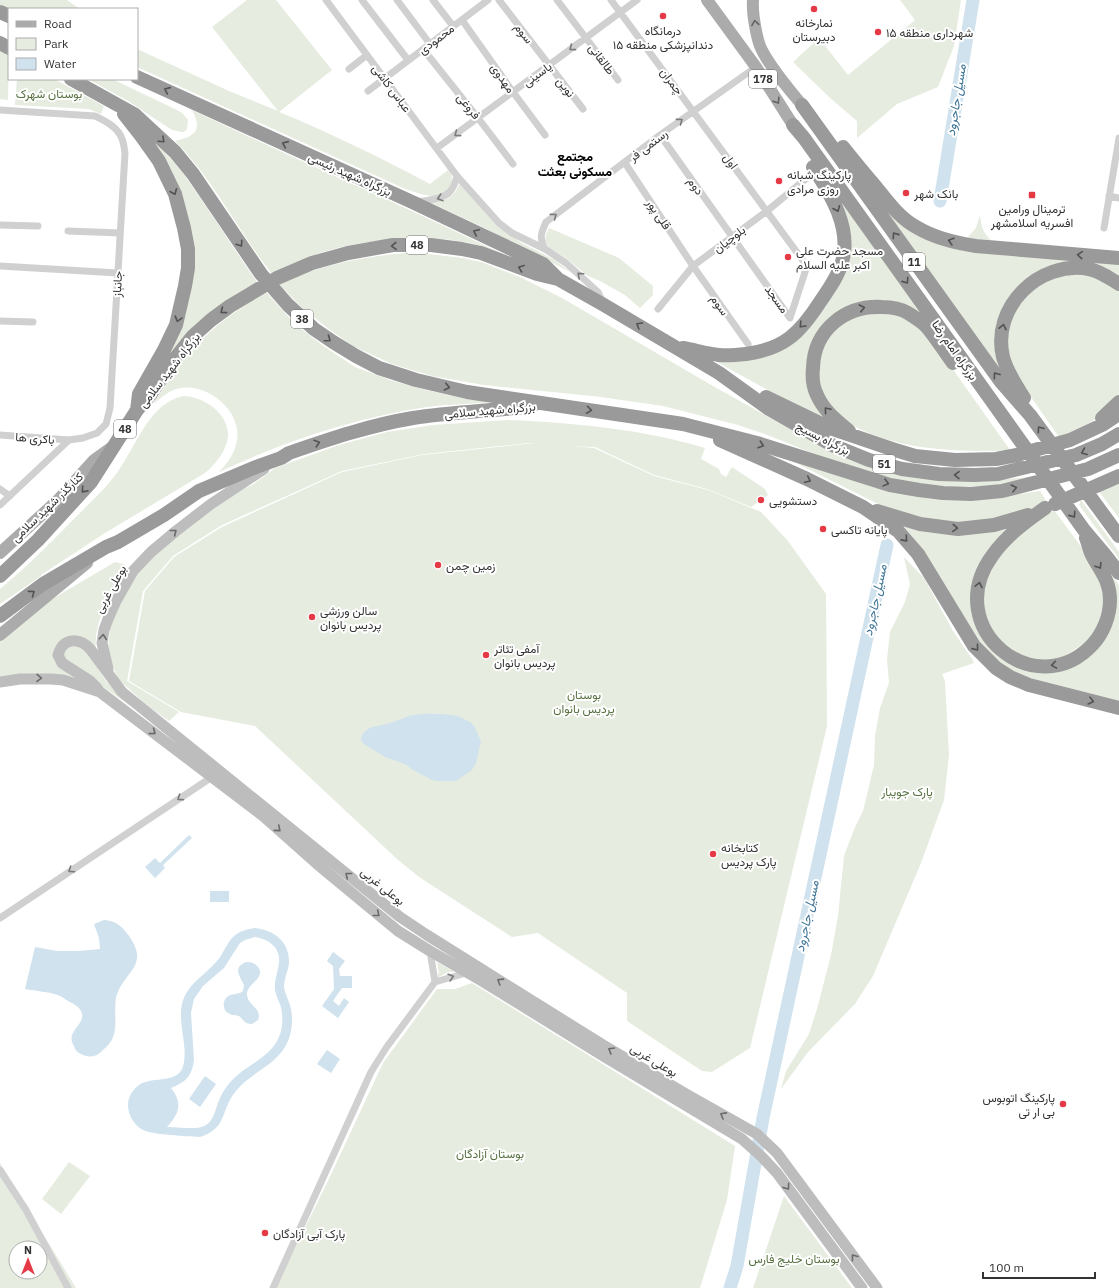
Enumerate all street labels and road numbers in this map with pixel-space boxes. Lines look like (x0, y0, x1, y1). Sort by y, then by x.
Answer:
street label: سوم (511, 20, 537, 47)
street label: محمودی (415, 21, 457, 58)
street label: طالقانی (585, 41, 619, 78)
street label: یاسینی (519, 58, 555, 90)
street label: مهدوی (487, 60, 518, 96)
street label: عباس کاشی (368, 61, 415, 116)
street label: چمران (656, 65, 687, 98)
road number: 178 (749, 70, 777, 88)
street label: نوین (553, 74, 579, 101)
street label: فروغی (453, 90, 484, 123)
street label: رستمی فر (625, 126, 671, 166)
street label: بزرگراه شهید رئیسی (306, 149, 394, 200)
street label: اول (719, 150, 742, 172)
street label: دوم (684, 174, 708, 199)
street label: قلی پور (642, 195, 675, 233)
street label: بلوچیان (710, 222, 749, 257)
road number: 48 (406, 236, 428, 254)
road number: 11 (903, 253, 925, 271)
street label: جانباز (109, 271, 126, 298)
street label: مسجد (762, 282, 792, 316)
street label: سوم (707, 292, 732, 319)
road number: 38 (291, 310, 313, 328)
street label: بزرگراه امام رضا (928, 317, 981, 384)
street label: بزرگراه شهید سلامی (135, 329, 204, 411)
street label: بزرگراه شهید سلامی (444, 399, 536, 422)
street label: بزرگراه بسیج (793, 418, 852, 460)
road number: 48 (114, 420, 136, 438)
street label: باکری ها (15, 429, 55, 448)
road number: 51 (873, 455, 895, 473)
street label: کنارگذر شهید سلامی (8, 469, 87, 546)
street label: بوعلی غربی (91, 562, 130, 616)
street label: بوعلی غربی (357, 864, 408, 909)
street label: بوعلی غربی (627, 1040, 680, 1081)

